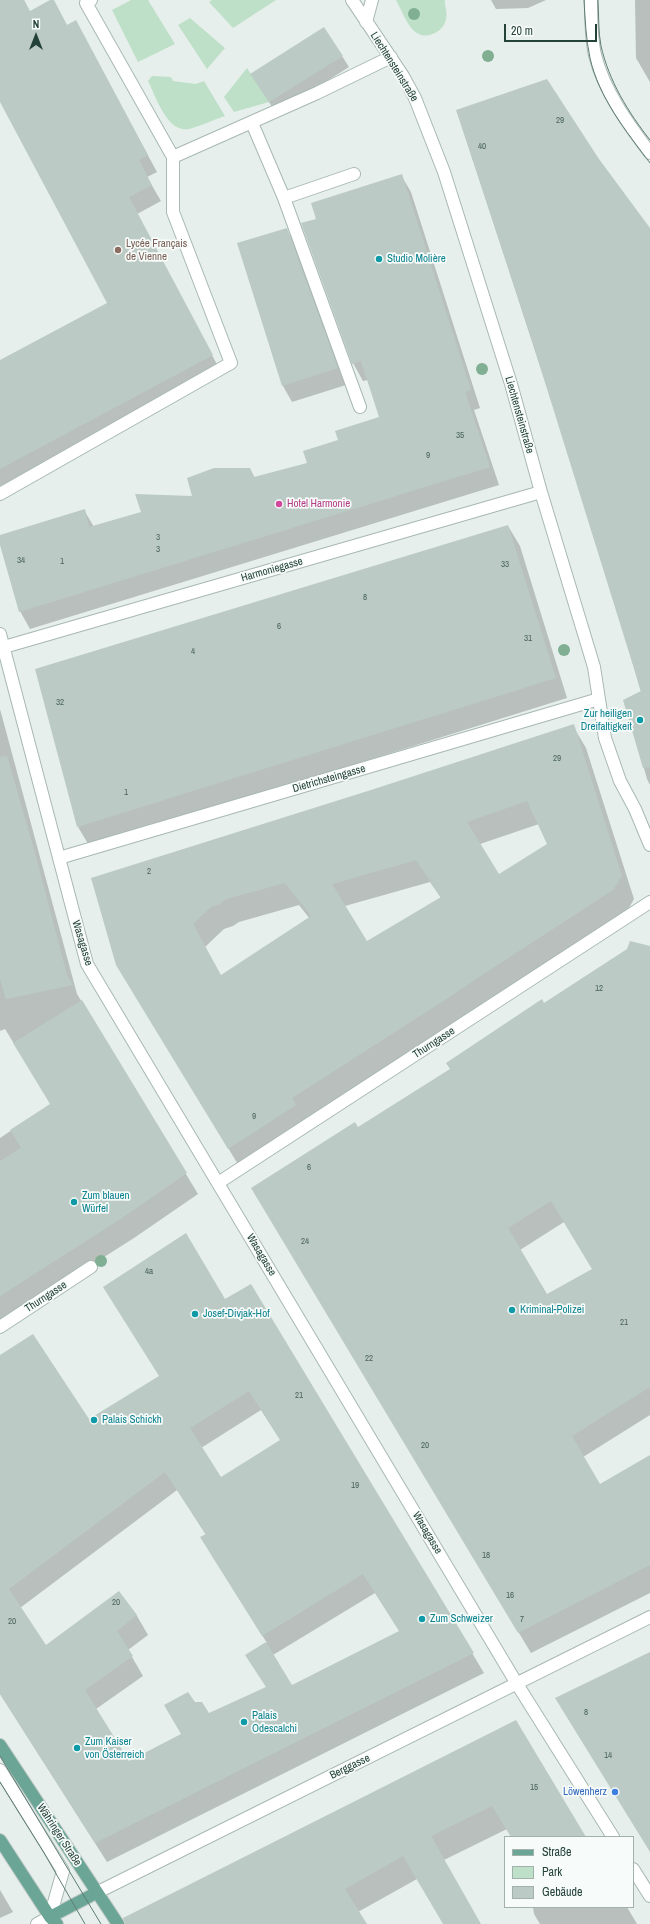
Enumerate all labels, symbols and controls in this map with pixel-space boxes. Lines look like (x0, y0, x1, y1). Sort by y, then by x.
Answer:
north arrow (16, 16, 56, 56)
scale bar (506, 16, 599, 42)
text: N (33, 17, 39, 31)
text: 20 m (511, 23, 533, 39)
street label: Liechtensteinstraße (367, 30, 421, 104)
house number: 29 (556, 116, 564, 126)
house number: 40 (478, 142, 486, 152)
place label: Lycée Français de Vienne (126, 237, 187, 263)
marker: Lycée Français de Vienne (113, 245, 123, 255)
place label: Studio Molière (387, 252, 446, 266)
marker: Studio Molière (374, 254, 384, 264)
street label: Liechtensteinstraße (502, 375, 536, 455)
house number: 35 (456, 431, 464, 441)
house number: 9 (426, 451, 430, 461)
place label: Hotel Harmonie (287, 497, 350, 511)
marker: Hotel Harmonie (274, 499, 284, 509)
house number: 3 (156, 533, 160, 543)
house number: 3 (156, 545, 160, 555)
street label: Harmoniegasse (240, 555, 304, 585)
house number: 34 (17, 556, 25, 566)
house number: 1 (60, 557, 64, 567)
house number: 33 (501, 560, 509, 570)
house number: 8 (363, 593, 367, 603)
house number: 6 (277, 622, 281, 632)
house number: 31 (524, 634, 532, 644)
house number: 4 (191, 647, 195, 657)
house number: 32 (56, 698, 64, 708)
place label: Zur heiligen Dreifaltigkeit (581, 707, 632, 733)
marker: Zur heiligen Dreifaltigkeit (635, 715, 645, 725)
house number: 29 (553, 754, 561, 764)
street label: Dietrichsteingasse (291, 762, 367, 796)
house number: 1 (124, 788, 128, 798)
house number: 2 (147, 867, 151, 877)
street label: Wasagasse (69, 919, 95, 967)
house number: 12 (595, 984, 603, 994)
street label: Thurngasse (410, 1024, 458, 1062)
house number: 9 (252, 1112, 256, 1122)
house number: 6 (307, 1163, 311, 1173)
place label: Zum blauen Würfel (82, 1189, 130, 1215)
marker: Zum blauen Würfel (69, 1197, 79, 1207)
street label: Wasagasse (243, 1232, 279, 1278)
house number: 24 (301, 1237, 309, 1247)
house number: 4a (145, 1267, 153, 1277)
street label: Thurngasse (22, 1278, 70, 1316)
place label: Kriminal-Polizei (520, 1303, 584, 1317)
marker: Kriminal-Polizei (507, 1305, 517, 1315)
place label: Josef-Divjak-Hof (203, 1307, 270, 1321)
marker: Josef-Divjak-Hof (190, 1309, 200, 1319)
house number: 21 (620, 1318, 628, 1328)
house number: 22 (365, 1354, 373, 1364)
house number: 21 (295, 1391, 303, 1401)
place label: Palais Schickh (102, 1413, 162, 1427)
marker: Palais Schickh (89, 1415, 99, 1425)
house number: 20 (421, 1441, 429, 1451)
house number: 19 (351, 1481, 359, 1491)
street label: Wasagasse (409, 1510, 445, 1556)
house number: 18 (482, 1551, 490, 1561)
house number: 16 (506, 1591, 514, 1601)
house number: 20 (112, 1598, 120, 1608)
place label: Zum Schweizer (430, 1612, 493, 1626)
marker: Zum Schweizer (417, 1614, 427, 1624)
house number: 7 (520, 1615, 524, 1625)
house number: 20 (8, 1617, 16, 1627)
house number: 8 (584, 1708, 588, 1718)
place label: Palais Odescalchi (252, 1709, 297, 1735)
marker: Palais Odescalchi (239, 1717, 249, 1727)
place label: Zum Kaiser von Österreich (85, 1735, 144, 1761)
marker: Zum Kaiser von Österreich (72, 1743, 82, 1753)
house number: 14 (604, 1751, 612, 1761)
street label: Berggasse (328, 1752, 372, 1782)
house number: 15 (530, 1783, 538, 1793)
place label: Löwenherz (563, 1785, 607, 1799)
marker: Löwenherz (610, 1787, 620, 1797)
street label: Währinger Straße (34, 1801, 84, 1869)
legend (504, 1836, 634, 1908)
text: Straße (542, 1844, 572, 1860)
text: Park (542, 1864, 562, 1880)
text: Gebäude (542, 1884, 583, 1900)

